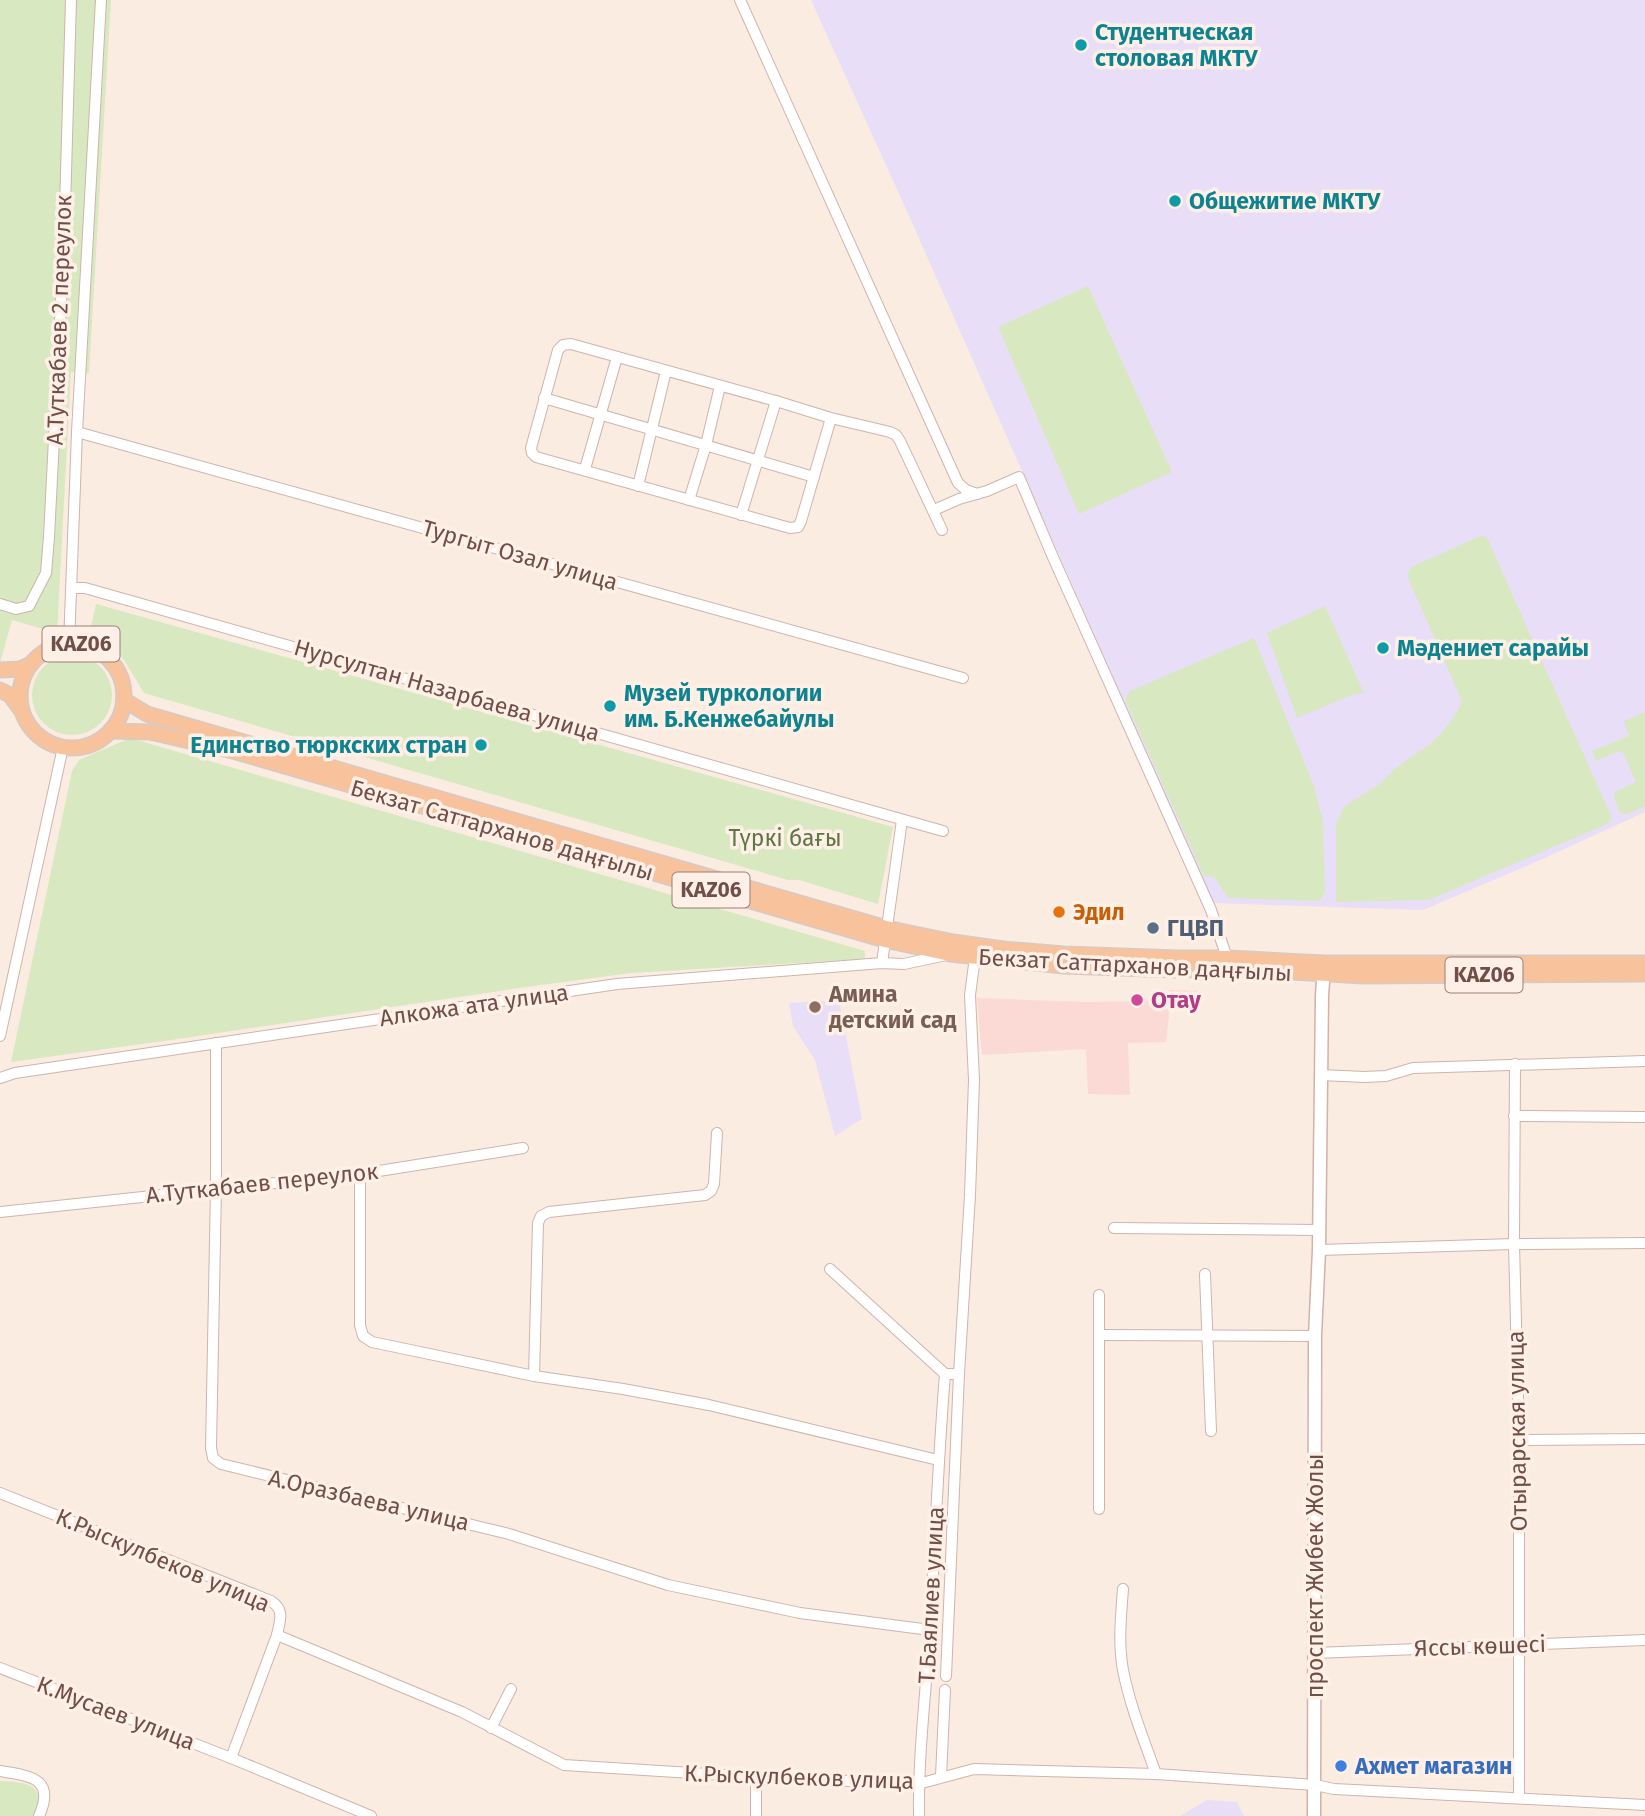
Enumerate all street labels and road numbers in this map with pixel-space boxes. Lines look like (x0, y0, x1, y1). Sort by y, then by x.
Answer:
street label: А.Туткабаев 2 переулок (41, 194, 77, 446)
street label: Тургыт Озал улица (419, 514, 621, 596)
road number: KАZ06 (42, 626, 119, 662)
street label: Нурсултан Назарбаева улица (291, 633, 603, 747)
street label: Бекзат Саттарханов даңғылы (347, 773, 657, 887)
road number: KАZ06 (672, 872, 750, 908)
street label: Бекзат Саттарханов даңғылы (978, 943, 1292, 987)
road number: KАZ06 (1446, 958, 1522, 992)
street label: Алкожа ата улица (378, 978, 570, 1032)
street label: А.Туткабаев переулок (145, 1157, 380, 1209)
street label: Отырарская улица (1501, 1330, 1533, 1532)
street label: проспект Жибек Жолы (1301, 1454, 1329, 1698)
street label: А.Оразбаева улица (266, 1463, 472, 1537)
street label: К.Рыскулбеков улица (52, 1502, 274, 1618)
street label: Т.Баялиев улица (912, 1506, 950, 1684)
street label: Яссы көшесі (1414, 1630, 1546, 1662)
street label: К.Мусаев улица (33, 1670, 199, 1756)
street label: К.Рыскулбеков улица (683, 1759, 915, 1795)

